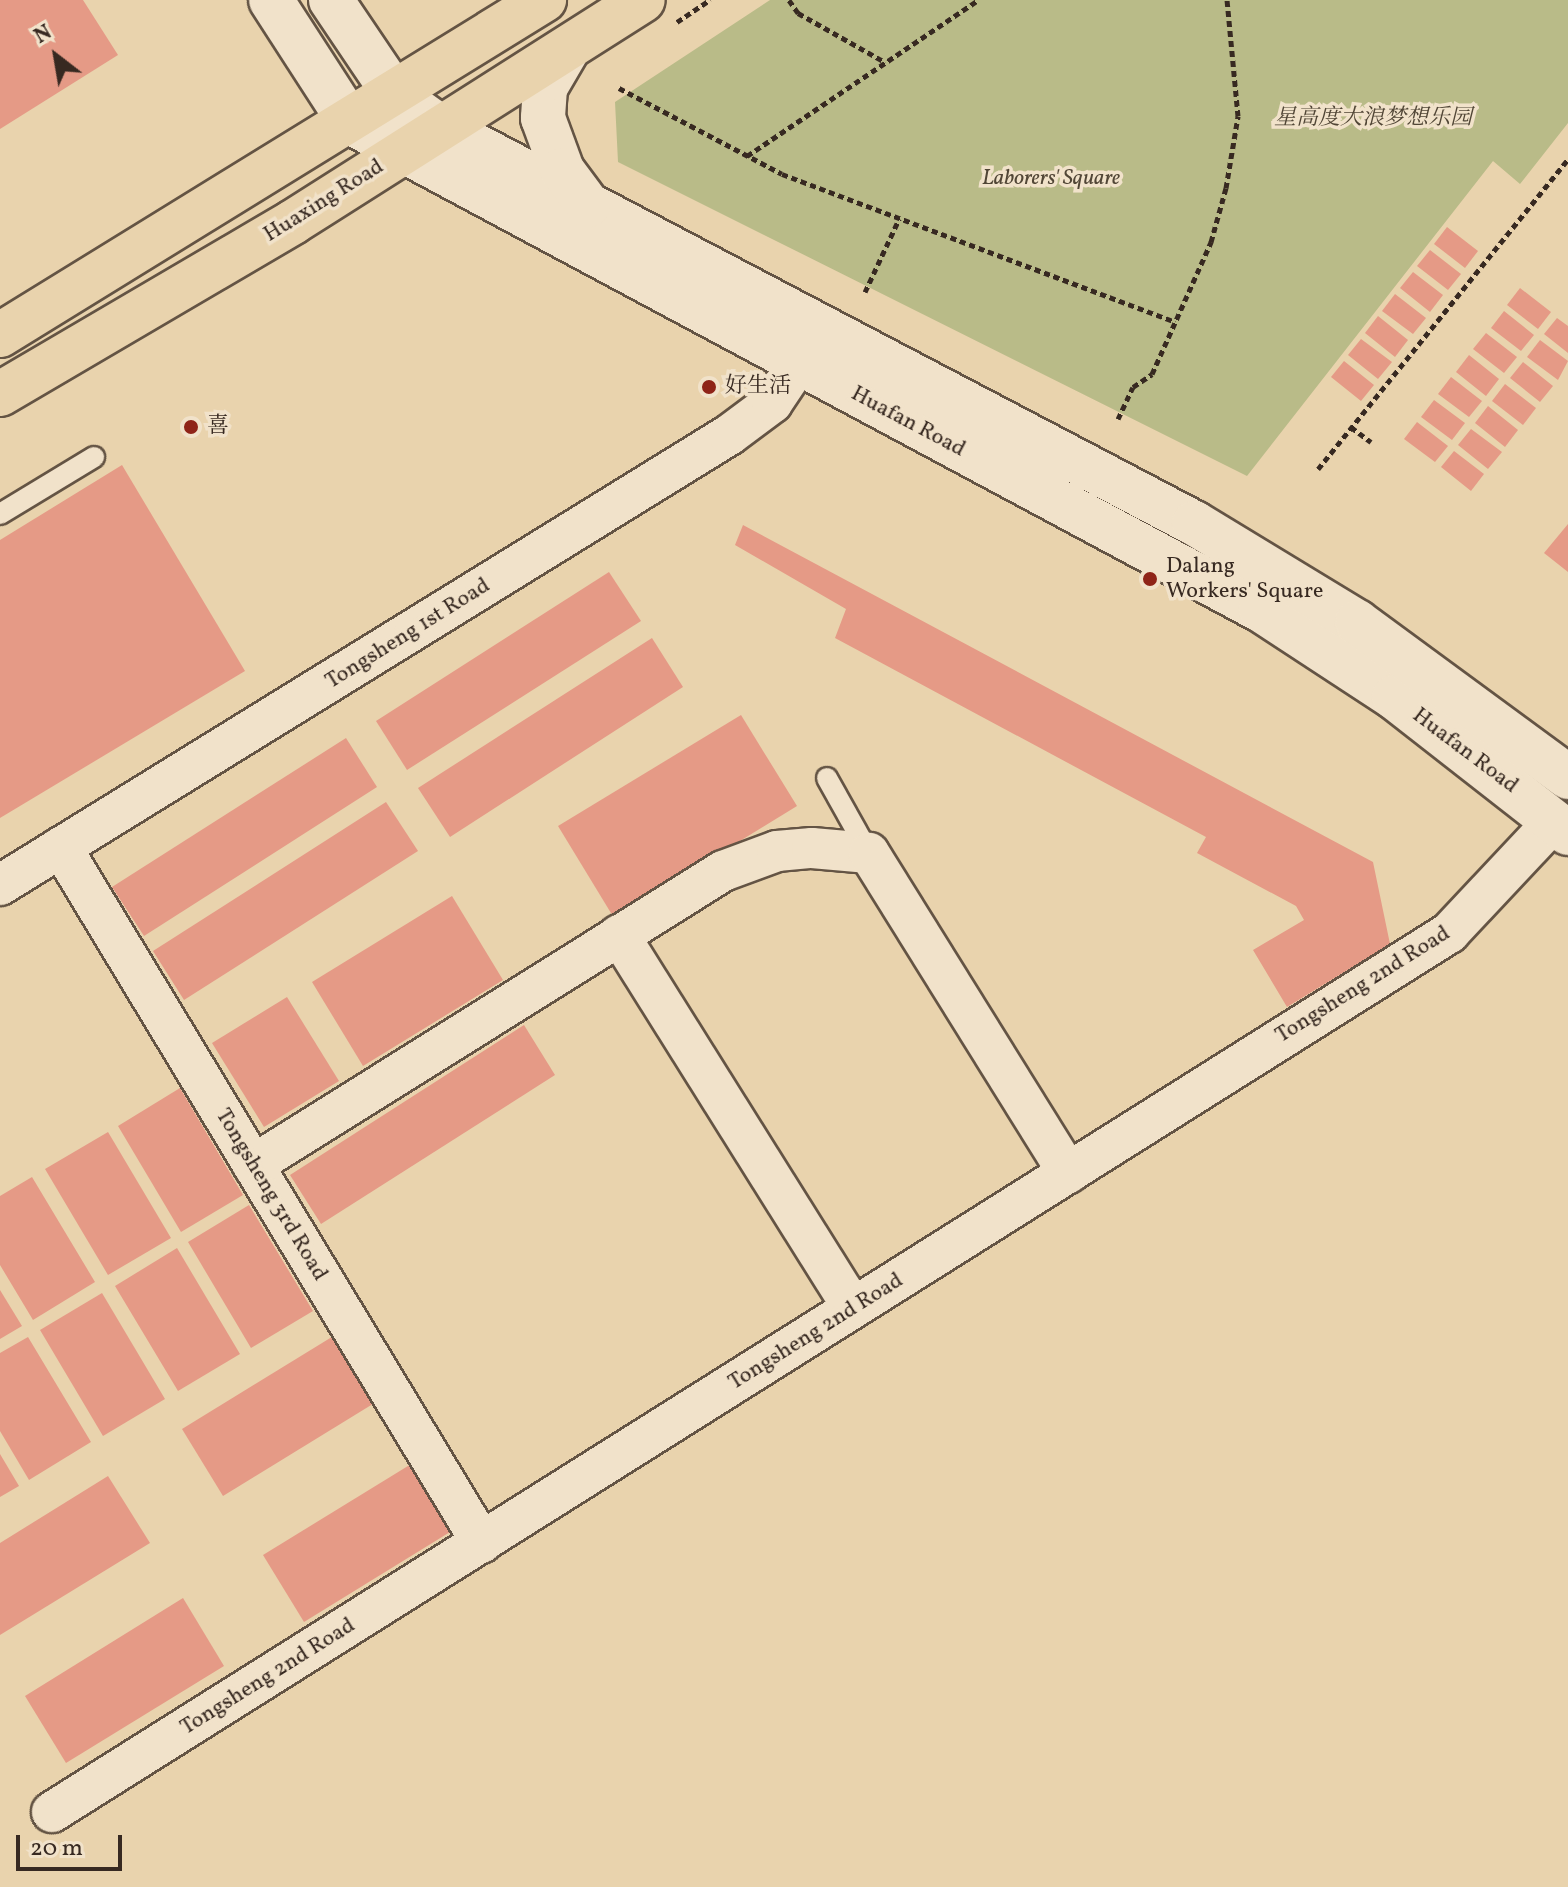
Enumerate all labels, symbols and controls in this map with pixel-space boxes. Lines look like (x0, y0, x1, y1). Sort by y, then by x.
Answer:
north arrow (16, 16, 96, 96)
text: N (29, 18, 58, 52)
park label: 星高度大浪梦想乐园 (1274, 106, 1472, 132)
street label: Huaxing Road (259, 154, 389, 248)
park label: Laborers' Square (982, 166, 1120, 192)
place label: 好生活 (725, 374, 791, 400)
marker: 好生活 (700, 378, 718, 396)
street label: Huafan Road (846, 381, 970, 463)
place label: 喜 (207, 414, 229, 440)
marker: 喜 (182, 418, 200, 436)
place label: Dalang Workers' Square (1166, 553, 1323, 604)
marker: Dalang Workers' Square (1141, 570, 1159, 588)
street label: Tongsheng 1st Road (321, 573, 495, 695)
street label: Huafan Road (1407, 703, 1523, 799)
street label: Tongsheng 2nd Road (1271, 921, 1455, 1049)
street label: Tongsheng 3rd Road (209, 1104, 333, 1286)
street label: Tongsheng 2nd Road (724, 1268, 908, 1396)
street label: Tongsheng 2nd Road (176, 1613, 360, 1741)
scale bar (20, 1819, 126, 1869)
text: 20 m (30, 1832, 83, 1866)

